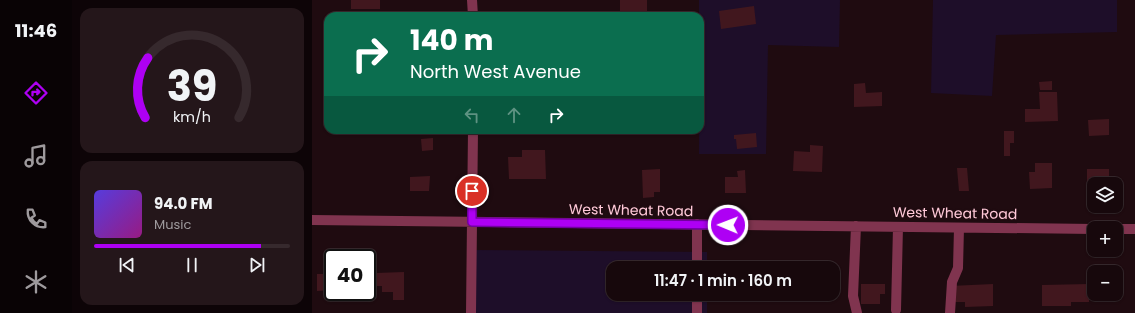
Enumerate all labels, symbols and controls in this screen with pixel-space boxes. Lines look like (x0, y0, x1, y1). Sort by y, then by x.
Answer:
text: 11:46 (15, 18, 57, 43)
text: 140 m (410, 21, 493, 60)
icon: right (344, 28, 396, 80)
text: 39 (167, 57, 217, 116)
text: North West Avenue (410, 59, 581, 84)
icon: directions (22, 79, 50, 107)
icon: left (461, 104, 483, 126)
icon: ahead (503, 104, 525, 126)
icon: right (545, 104, 567, 126)
text: km/h (173, 107, 211, 127)
icon: music (22, 142, 50, 170)
pin (455, 174, 489, 208)
map controls (1087, 177, 1123, 301)
button: layers (1087, 177, 1123, 213)
icon: arrive (461, 180, 483, 202)
text: 94.0 FM (154, 193, 213, 214)
street label: West Wheat Road (569, 199, 693, 221)
street label: West Wheat Road (893, 202, 1017, 224)
position arrow (707, 204, 749, 246)
icon: phone (22, 205, 50, 233)
text: Music (154, 215, 191, 234)
button: + (1087, 221, 1123, 257)
speed limit sign: 40 (324, 249, 376, 301)
icon: previous (116, 254, 138, 276)
icon: pause (181, 254, 203, 276)
icon: next (246, 254, 268, 276)
button: − (1087, 265, 1123, 301)
icon: climate (22, 268, 50, 296)
text: 11:47 · 1 min · 160 m (654, 270, 792, 291)

